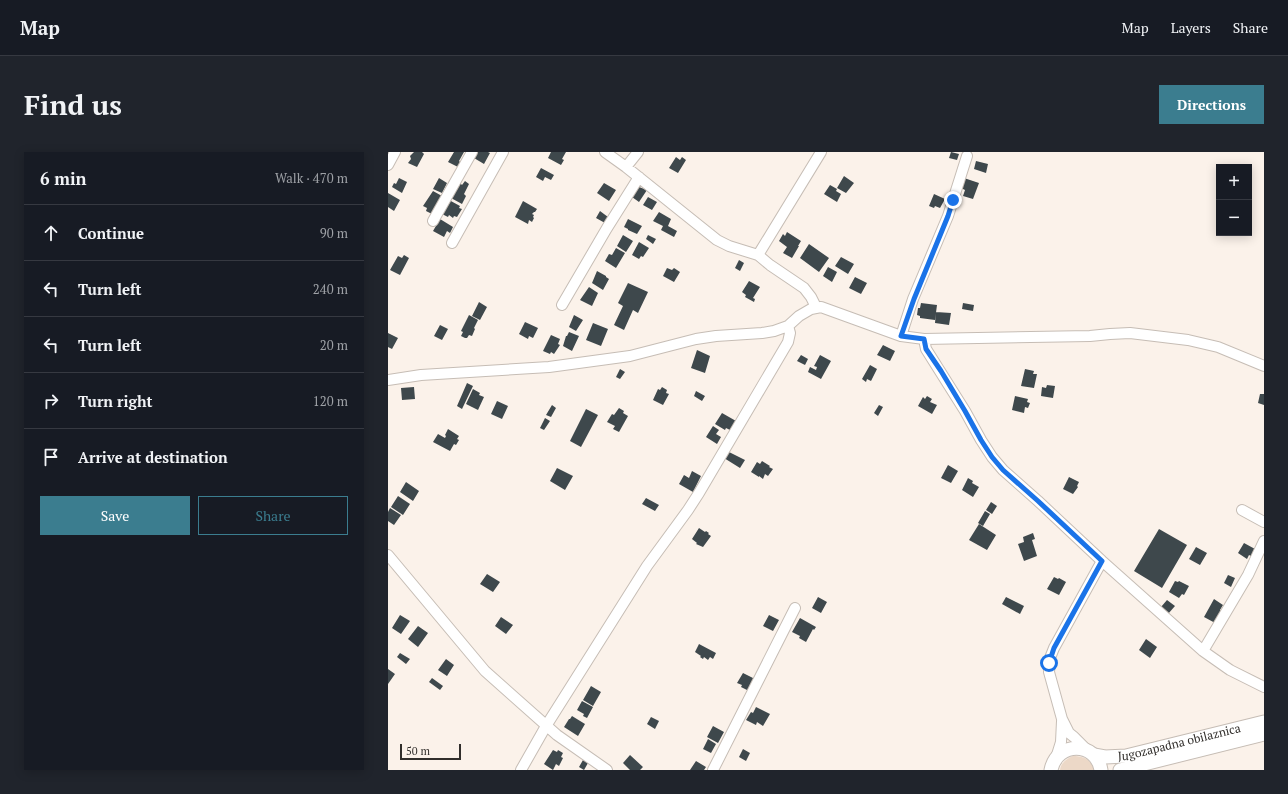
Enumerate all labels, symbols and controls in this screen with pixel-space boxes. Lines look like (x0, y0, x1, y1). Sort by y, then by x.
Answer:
text: Map (20, 15, 60, 40)
text: Map (1122, 18, 1149, 37)
text: Layers (1171, 18, 1211, 37)
text: Share (1233, 18, 1268, 37)
button: Directions (1159, 85, 1264, 124)
text: Find us (24, 86, 122, 123)
map controls (1216, 164, 1252, 236)
button: + (1216, 164, 1252, 200)
text: 6 min (40, 167, 87, 190)
text: Walk · 470 m (275, 169, 348, 187)
route end (944, 191, 962, 209)
button: − (1216, 200, 1252, 236)
icon: ahead (40, 222, 62, 244)
text: Continue (78, 223, 144, 243)
text: 90 m (320, 224, 348, 242)
icon: left (40, 278, 62, 300)
text: Turn left (78, 279, 142, 299)
text: 240 m (313, 280, 348, 298)
icon: left (40, 334, 62, 356)
text: Turn left (78, 335, 142, 355)
text: 20 m (320, 336, 348, 354)
icon: right (40, 390, 62, 412)
text: Turn right (78, 391, 153, 411)
text: 120 m (313, 392, 348, 410)
icon: arrive (40, 446, 62, 468)
text: Arrive at destination (78, 447, 228, 467)
button: Save (40, 496, 190, 535)
button: Share (198, 496, 348, 535)
route start (1040, 654, 1058, 672)
street label: Jugozapadna obilaznica (1117, 720, 1242, 763)
scale bar (400, 742, 461, 761)
text: 50 m (406, 744, 430, 758)

